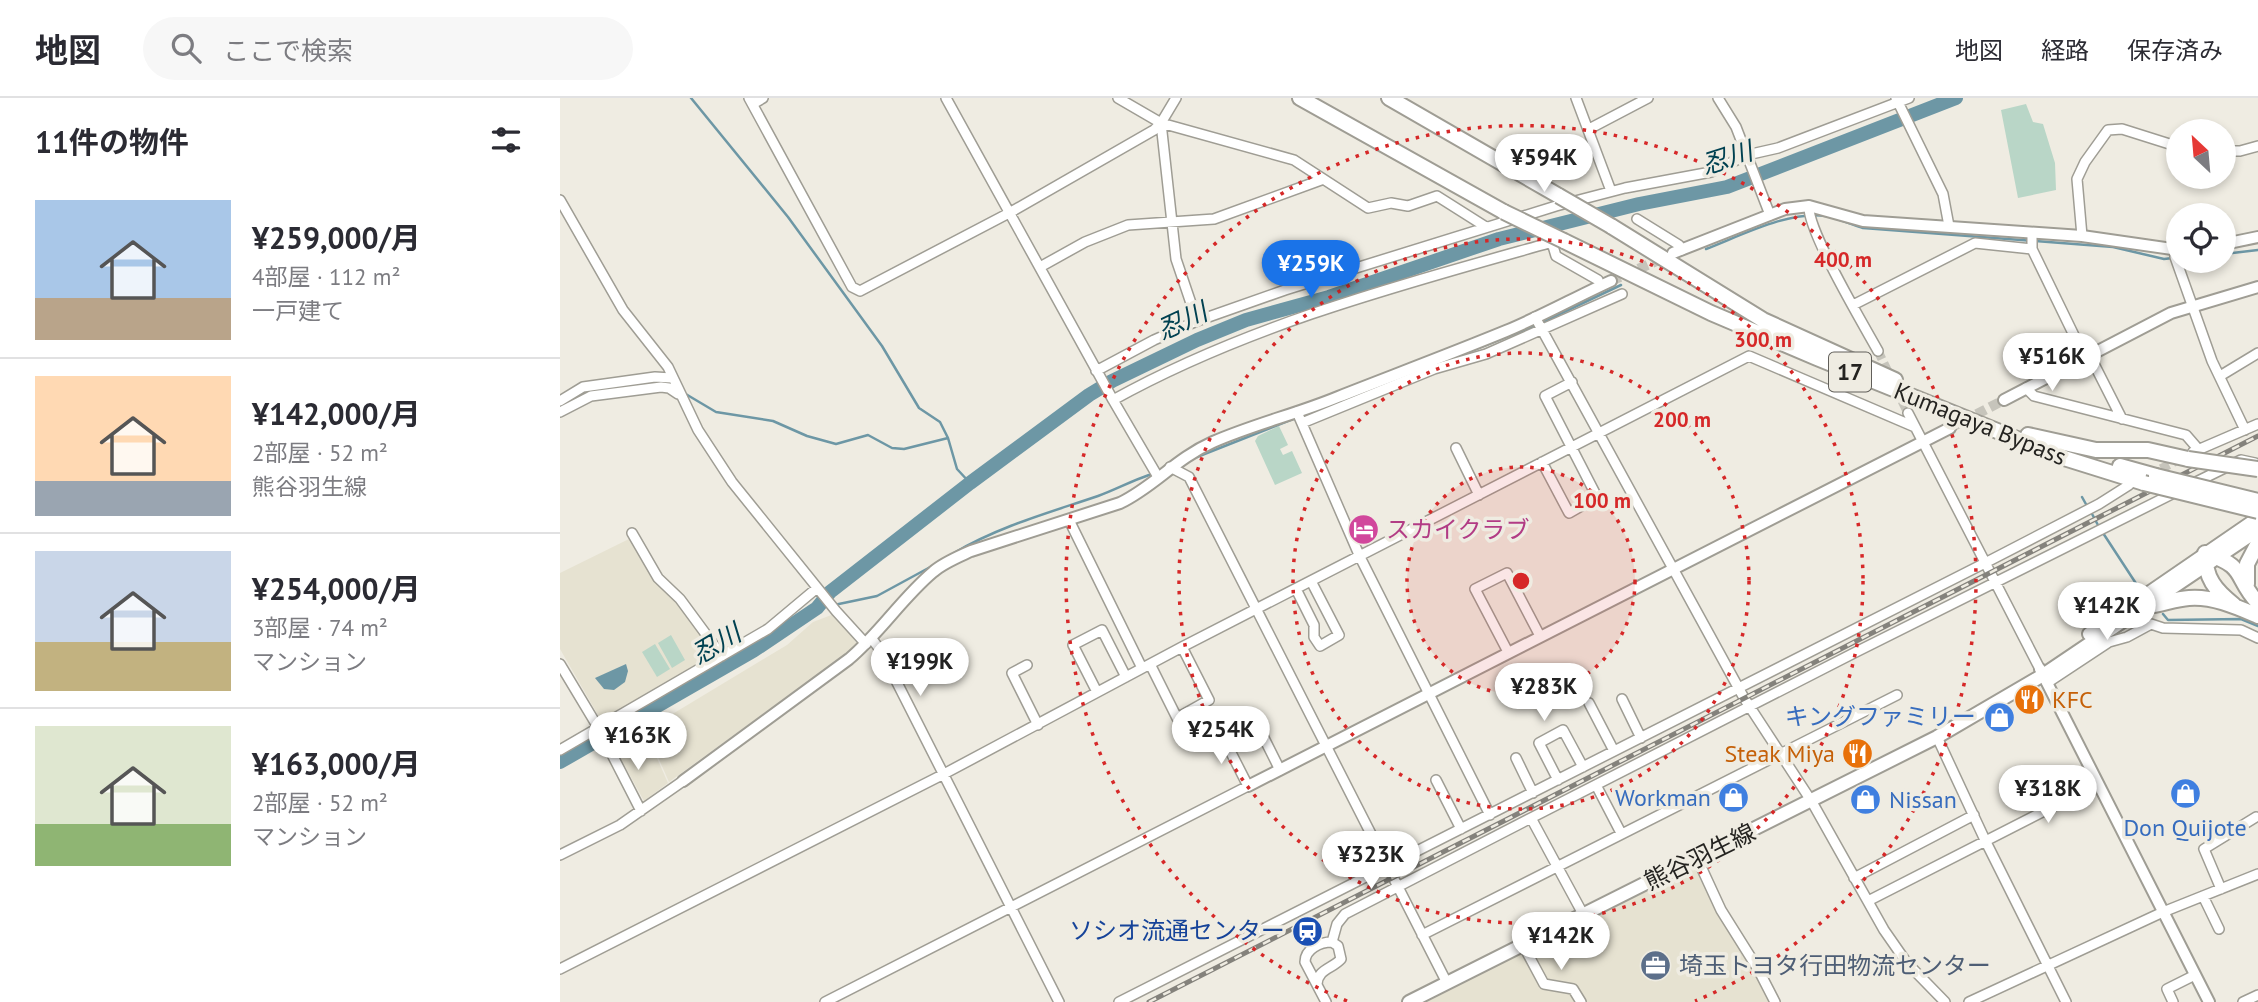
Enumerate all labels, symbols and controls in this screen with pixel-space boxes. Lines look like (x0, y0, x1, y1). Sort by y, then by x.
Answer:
search box (143, 17, 633, 80)
text: 地図 (35, 28, 101, 71)
icon: search (167, 29, 205, 67)
text: ここで検索 (223, 34, 353, 67)
text: 地図 (1955, 35, 2003, 66)
text: 経路 (2041, 35, 2089, 66)
text: 保存済み (2127, 35, 2223, 66)
north arrow (2166, 119, 2236, 189)
map controls (2166, 119, 2236, 273)
icon: filters (487, 121, 525, 159)
text: 11件の物件 (35, 122, 189, 161)
water label: 忍川 (1697, 133, 1760, 181)
pin: ¥594K (1495, 134, 1593, 194)
text: ¥594K (1511, 142, 1577, 171)
button: locate (2166, 203, 2236, 273)
text: ¥259,000/月 (252, 218, 421, 257)
icon: home (91, 228, 175, 312)
pin: ¥259K (1262, 240, 1360, 300)
text: 400 m (1814, 246, 1872, 273)
text: ¥259K (1278, 248, 1344, 277)
text: 4部屋 · 112 m² (252, 262, 400, 291)
water label: 忍川 (1151, 293, 1215, 346)
text: 一戸建て (252, 296, 344, 325)
text: 300 m (1734, 326, 1792, 353)
pin: ¥516K (2003, 334, 2101, 393)
text: ¥516K (2019, 341, 2085, 370)
road number: 17 (1829, 353, 1871, 392)
street label: Kumagaya Bypass (1890, 375, 2071, 472)
text: ¥142,000/月 (252, 394, 421, 433)
icon: home (91, 404, 175, 488)
text: 200 m (1653, 406, 1711, 433)
text: 2部屋 · 52 m² (252, 438, 388, 467)
text: 熊谷羽生線 (252, 472, 367, 501)
text: 100 m (1573, 487, 1631, 514)
hotel icon: スカイクラブ (1346, 513, 1380, 547)
place label: スカイクラブ (1386, 514, 1530, 545)
text: ¥254,000/月 (252, 569, 421, 608)
centre of rings (1509, 569, 1533, 593)
icon: home (91, 579, 175, 663)
pin: ¥142K (2058, 582, 2156, 642)
text: ¥142K (2074, 590, 2140, 619)
text: 3部屋 · 74 m² (252, 613, 388, 642)
water label: 忍川 (685, 614, 749, 671)
pin: ¥199K (871, 638, 969, 698)
text: ¥199K (887, 646, 953, 675)
text: マンション (252, 647, 367, 676)
pin: ¥283K (1495, 664, 1593, 723)
text: ¥283K (1511, 671, 1577, 700)
restaurant icon: KFC (2012, 683, 2046, 717)
place label: KFC (2052, 684, 2093, 715)
shop icon: キングファミリー (1982, 700, 2016, 734)
place label: キングファミリー (1785, 701, 1976, 732)
pin: ¥254K (1172, 706, 1270, 766)
pin: ¥163K (589, 712, 687, 772)
text: ¥254K (1188, 714, 1254, 743)
text: ¥163K (605, 720, 671, 749)
restaurant icon: Steak Miya (1841, 737, 1875, 771)
place label: Steak Miya (1725, 738, 1835, 769)
text: ¥163,000/月 (252, 744, 421, 783)
icon: home (91, 754, 175, 838)
pin: ¥318K (1999, 766, 2097, 825)
text: ¥318K (2015, 773, 2081, 802)
shop icon: Don Quijote (2168, 777, 2202, 811)
shop icon: Workman (1717, 781, 1751, 815)
place label: Workman (1615, 782, 1711, 813)
shop icon: Nissan (1849, 783, 1883, 817)
place label: Nissan (1889, 784, 1957, 815)
text: 2部屋 · 52 m² (252, 788, 388, 817)
place label: Don Quijote (2123, 812, 2247, 843)
street label: 熊谷羽生線 (1639, 816, 1761, 897)
text: マンション (252, 822, 367, 851)
pin: ¥323K (1322, 832, 1420, 891)
text: ¥323K (1338, 839, 1404, 868)
pin: ¥142K (1512, 912, 1610, 972)
station icon: ソシオ流通センター (1291, 914, 1325, 948)
place label: ソシオ流通センター (1069, 915, 1285, 946)
text: ¥142K (1528, 920, 1594, 949)
office icon: 埼玉トヨタ行田物流センター (1639, 949, 1673, 983)
place label: 埼玉トヨタ行田物流センター (1679, 950, 1991, 981)

